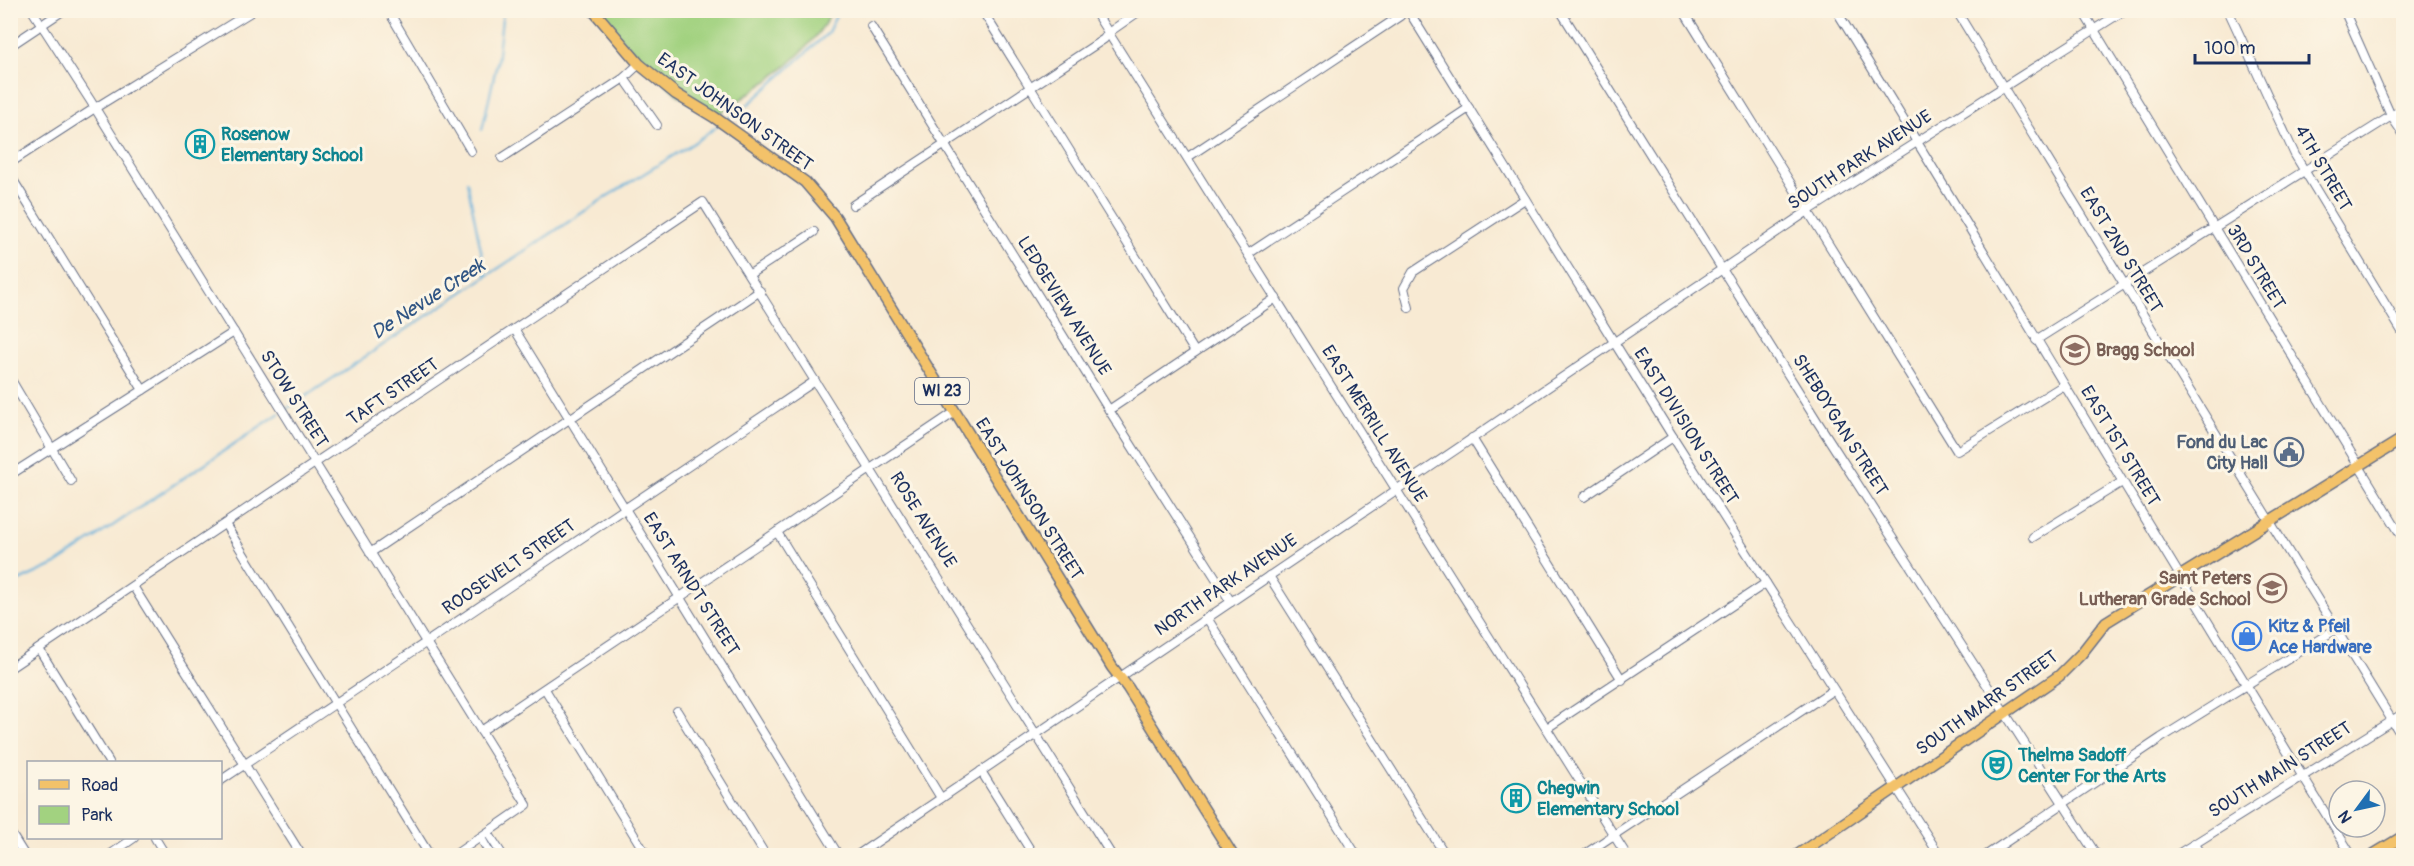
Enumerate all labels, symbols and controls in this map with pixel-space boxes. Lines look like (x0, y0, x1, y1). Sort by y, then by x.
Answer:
scale bar (2195, 27, 2309, 65)
text: 100 m (2204, 37, 2256, 60)
street label: EAST JOHNSON STREET (653, 48, 817, 176)
street label: SOUTH PARK AVENUE (1784, 105, 1936, 215)
street label: 4TH STREET (2289, 121, 2357, 215)
place label: Rosenow Elementary School (221, 123, 363, 167)
building icon: Rosenow Elementary School (184, 128, 216, 160)
street label: EAST 2ND STREET (2074, 183, 2168, 317)
street label: 3RD STREET (2222, 220, 2290, 314)
street label: LEDGEVIEW AVENUE (1012, 232, 1116, 380)
water label: De Nevue Creek (366, 252, 491, 345)
school or university icon: Bragg School (2059, 334, 2091, 366)
place label: Bragg School (2096, 339, 2195, 362)
street label: EAST MERRILL AVENUE (1316, 341, 1432, 507)
street label: EAST DIVISION STREET (1628, 343, 1744, 509)
street label: STOW STREET (255, 346, 333, 452)
street label: SHEBOYGAN STREET (1787, 350, 1893, 500)
street label: TAFT STREET (343, 353, 443, 431)
road number: WI 23 (915, 378, 969, 404)
street label: EAST 1ST STREET (2075, 382, 2165, 510)
street label: EAST JOHNSON STREET (970, 414, 1088, 584)
place label: Fond du Lac City Hall (2176, 431, 2268, 475)
public building icon: Fond du Lac City Hall (2273, 436, 2305, 468)
street label: ROSE AVENUE (884, 468, 962, 572)
street label: EAST ARNDT STREET (638, 508, 744, 660)
street label: ROOSEVELT STREET (438, 514, 580, 620)
street label: NORTH PARK AVENUE (1150, 529, 1302, 641)
place label: Saint Peters Lutheran Grade School (2079, 567, 2252, 611)
school or university icon: Saint Peters Lutheran Grade School (2256, 572, 2288, 604)
place label: Kitz & Pfeil Ace Hardware (2268, 615, 2373, 659)
shop icon: Kitz & Pfeil Ace Hardware (2231, 620, 2263, 652)
street label: SOUTH MARR STREET (1912, 645, 2062, 761)
street label: SOUTH MAIN STREET (2205, 717, 2355, 823)
place label: Thelma Sadoff Center For the Arts (2017, 744, 2167, 788)
theatre icon: Thelma Sadoff Center For the Arts (1981, 749, 2013, 781)
legend (27, 761, 222, 839)
text: Road (81, 774, 118, 797)
place label: Chegwin Elementary School (1537, 777, 1679, 821)
north arrow (2327, 779, 2387, 839)
building icon: Chegwin Elementary School (1500, 782, 1532, 814)
text: Park (81, 804, 113, 827)

